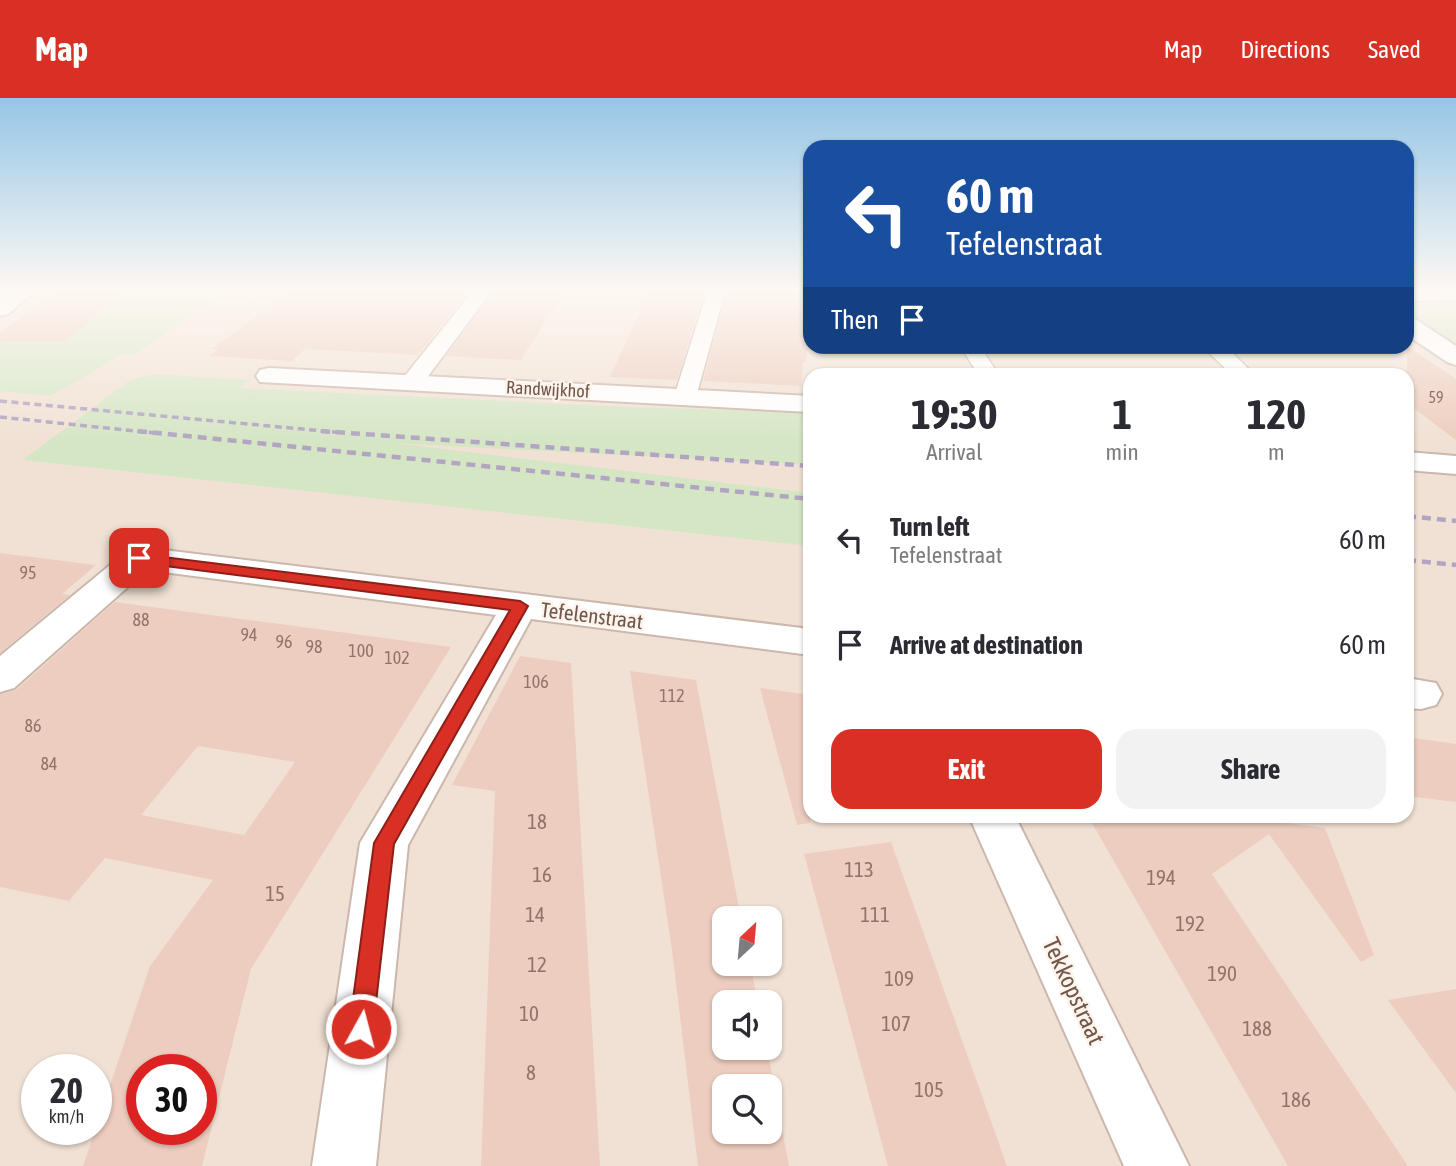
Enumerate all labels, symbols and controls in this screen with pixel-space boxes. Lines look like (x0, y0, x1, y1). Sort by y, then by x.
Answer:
text: Map (35, 30, 88, 68)
text: Map (1164, 36, 1202, 63)
text: Directions (1240, 36, 1330, 63)
text: Saved (1368, 36, 1421, 63)
text: 60 m (946, 167, 1034, 223)
icon: left (831, 168, 922, 259)
text: Tefelenstraat (946, 225, 1103, 262)
icon: arrive (893, 301, 931, 339)
text: Then (831, 305, 879, 335)
street label: Randwijkhof (506, 376, 590, 402)
house number: 59 (1428, 388, 1444, 406)
text: 19:30 (911, 390, 998, 438)
text: 1 (1112, 390, 1132, 438)
text: 120 (1247, 390, 1306, 438)
text: Arrival (926, 439, 982, 465)
text: min (1106, 439, 1139, 465)
text: m (1268, 439, 1285, 465)
text: Turn left (890, 512, 970, 542)
icon: left (831, 521, 869, 559)
text: 60 m (1339, 525, 1386, 555)
pin (109, 528, 169, 588)
icon: arrive (120, 539, 158, 577)
text: Tefelenstraat (890, 542, 1003, 568)
house number: 95 (20, 562, 36, 583)
street label: Tefelenstraat (540, 597, 644, 633)
house number: 88 (133, 609, 149, 630)
house number: 94 (241, 624, 257, 645)
icon: arrive (831, 626, 869, 664)
text: Arrive at destination (890, 630, 1083, 660)
text: 60 m (1339, 630, 1386, 660)
house number: 96 (276, 631, 292, 652)
house number: 98 (306, 636, 322, 657)
house number: 100 (348, 640, 374, 661)
house number: 102 (384, 647, 410, 668)
house number: 106 (523, 671, 549, 692)
house number: 112 (659, 685, 685, 706)
house number: 86 (25, 715, 41, 736)
button: Exit (831, 729, 1102, 809)
button: Share (1116, 729, 1386, 809)
house number: 84 (41, 753, 57, 774)
house number: 18 (527, 809, 547, 833)
house number: 113 (844, 857, 874, 881)
house number: 16 (532, 862, 552, 886)
house number: 194 (1146, 865, 1176, 889)
house number: 15 (265, 881, 285, 905)
house number: 14 (525, 902, 545, 926)
house number: 111 (860, 902, 890, 926)
north arrow (712, 906, 782, 976)
map controls (712, 906, 782, 1144)
house number: 192 (1175, 911, 1205, 935)
street label: Tekkopstraat (1038, 933, 1110, 1049)
house number: 12 (527, 952, 547, 976)
house number: 190 (1207, 961, 1237, 985)
house number: 109 (884, 966, 914, 990)
button: sound (712, 990, 782, 1060)
position arrow (324, 992, 398, 1066)
house number: 10 (519, 1001, 539, 1025)
house number: 107 (881, 1011, 911, 1035)
house number: 188 (1242, 1016, 1272, 1040)
speed limit sign: 30 (126, 1054, 217, 1145)
house number: 8 (526, 1060, 536, 1084)
text: 20 (50, 1070, 83, 1110)
button: search (712, 1074, 782, 1144)
house number: 105 (914, 1077, 944, 1101)
house number: 186 (1281, 1087, 1311, 1111)
text: km/h (49, 1106, 84, 1127)

